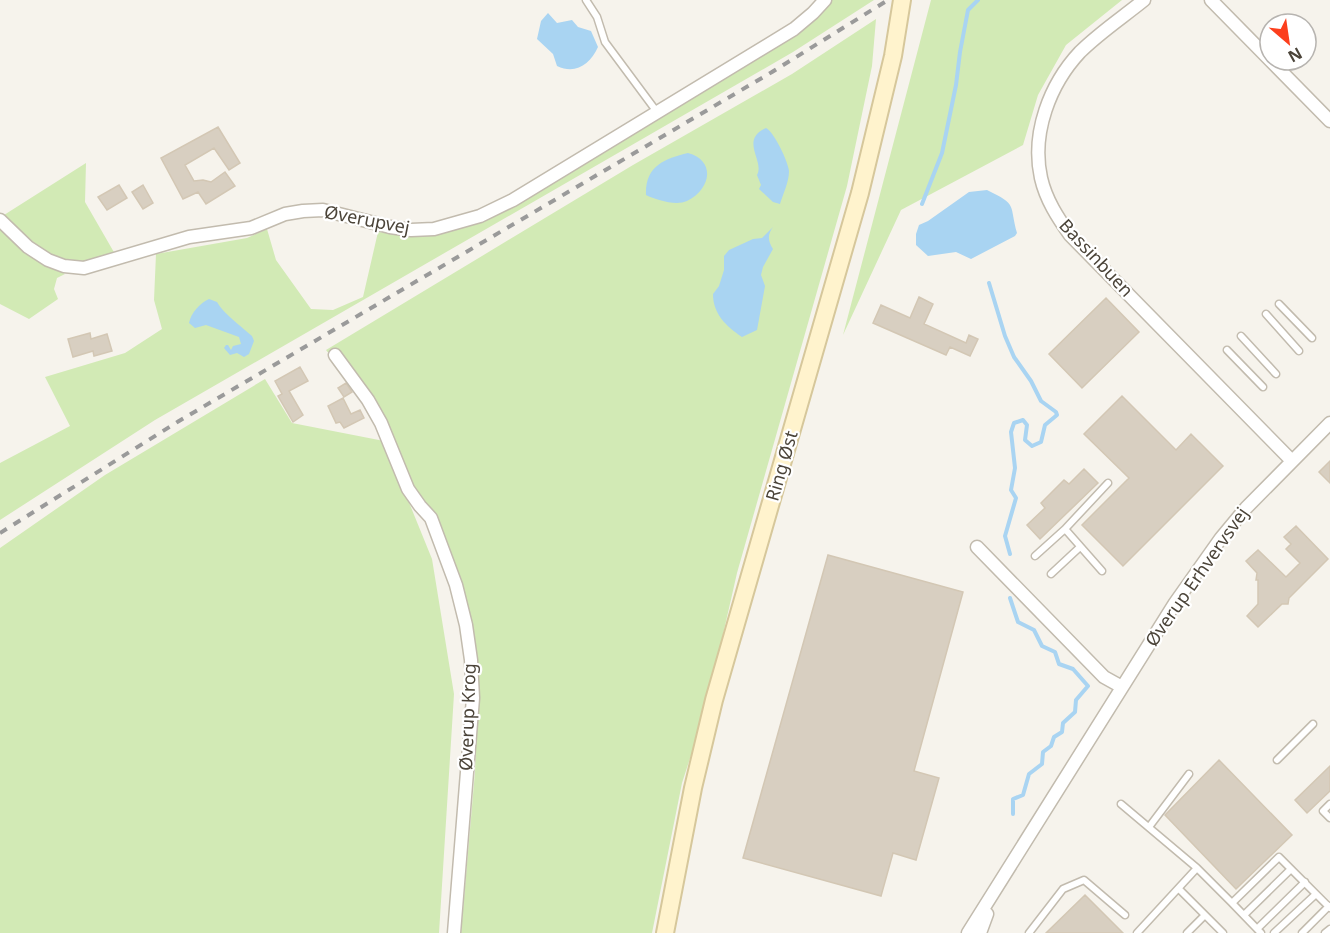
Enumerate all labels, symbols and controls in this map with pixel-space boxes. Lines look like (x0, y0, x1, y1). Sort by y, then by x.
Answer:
north arrow (1258, 12, 1318, 72)
text: N (1284, 42, 1306, 68)
street label: Øverupvej (322, 199, 412, 239)
street label: Bassinbuen (1054, 213, 1139, 301)
street label: Ring Øst (760, 427, 803, 504)
street label: Øverup Erhvervsvej (1139, 502, 1253, 651)
street label: Øverup Krog (453, 663, 481, 771)

